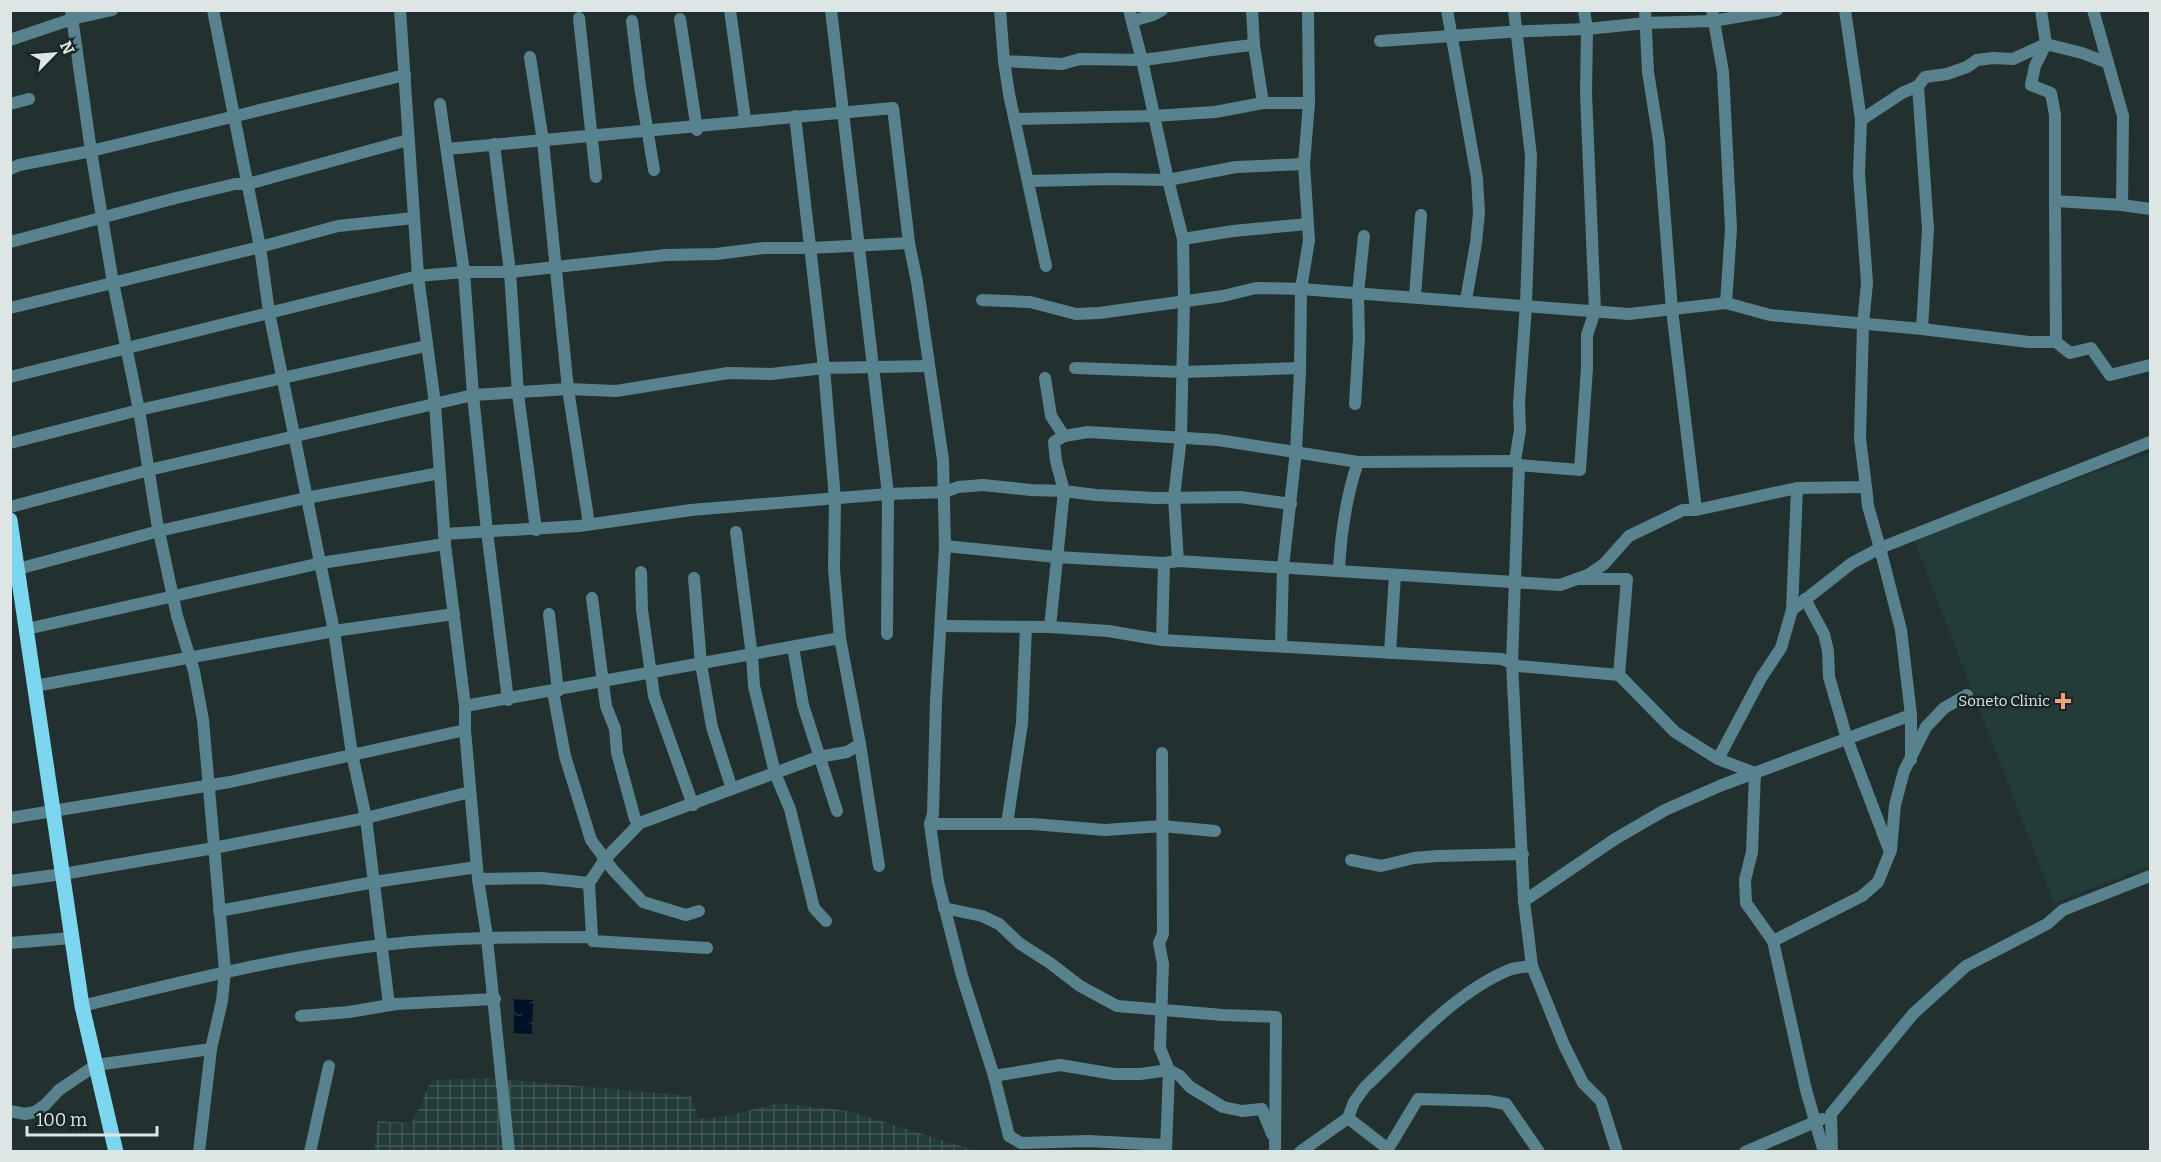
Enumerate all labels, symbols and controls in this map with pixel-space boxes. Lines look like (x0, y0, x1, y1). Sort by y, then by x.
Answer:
north arrow (24, 24, 84, 84)
text: N (56, 38, 78, 57)
place label: Soneto Clinic (1958, 692, 2050, 710)
marker: Soneto Clinic (2054, 692, 2072, 710)
scale bar (27, 1099, 158, 1137)
text: 100 m (36, 1109, 87, 1131)

